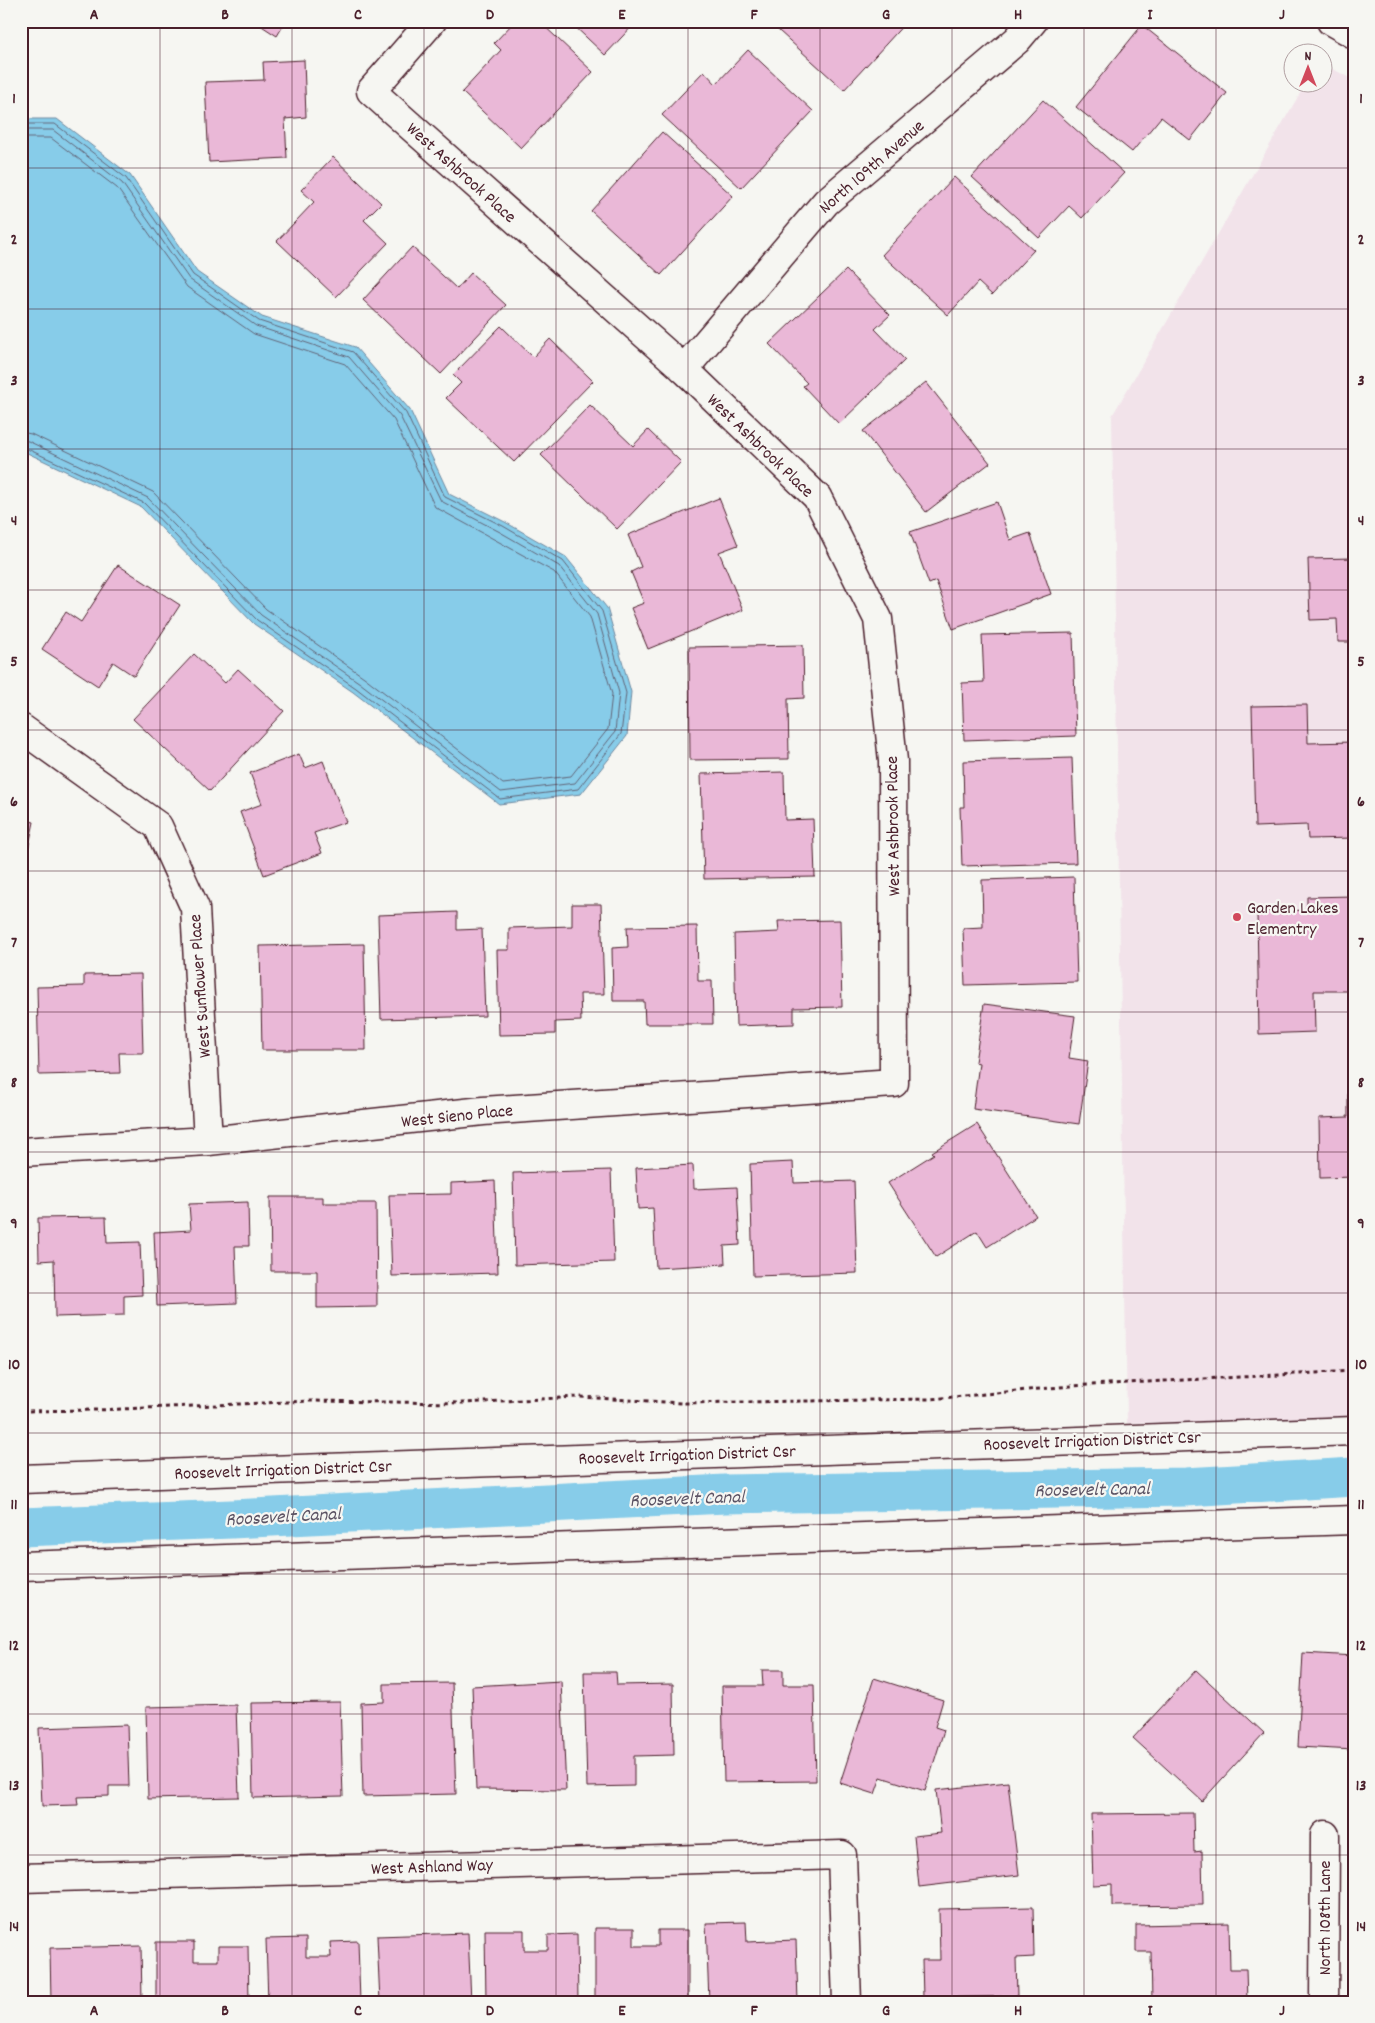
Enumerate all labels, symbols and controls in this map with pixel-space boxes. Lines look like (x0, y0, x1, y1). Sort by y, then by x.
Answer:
text: A (90, 4, 99, 27)
text: B (221, 4, 229, 27)
text: C (354, 4, 362, 27)
text: D (486, 4, 495, 27)
text: E (618, 4, 626, 27)
text: F (750, 4, 758, 27)
text: G (882, 4, 890, 27)
text: H (1014, 4, 1022, 27)
text: I (1148, 4, 1154, 27)
text: J (1279, 4, 1285, 27)
north arrow (1282, 42, 1332, 92)
text: N (1305, 47, 1312, 67)
text: 1 (12, 88, 16, 111)
text: 1 (1359, 88, 1363, 111)
street label: North 109th Avenue (814, 115, 931, 221)
street label: West Ashbrook Place (400, 118, 521, 230)
text: 2 (11, 229, 18, 252)
text: 2 (1358, 229, 1365, 252)
text: 3 (10, 370, 18, 393)
text: 3 (1357, 370, 1365, 393)
street label: West Ashbrook Place (700, 389, 818, 505)
text: 4 (11, 510, 17, 533)
text: 4 (1358, 510, 1364, 533)
text: 5 (10, 651, 18, 674)
text: 5 (1357, 651, 1365, 674)
street label: West Ashbrook Place (881, 756, 908, 896)
text: 6 (10, 791, 18, 814)
text: 6 (1357, 791, 1365, 814)
place label: Garden Lakes Elementry (1247, 897, 1339, 943)
marker: Garden Lakes Elementry (1231, 911, 1243, 923)
street label: West Sunflower Place (184, 913, 219, 1059)
text: 7 (11, 932, 17, 955)
text: 7 (1358, 932, 1364, 955)
text: 8 (11, 1072, 18, 1095)
text: 8 (1358, 1072, 1365, 1095)
street label: West Sieno Place (400, 1099, 514, 1136)
text: 9 (10, 1213, 18, 1236)
text: 9 (1357, 1213, 1365, 1236)
text: 10 (8, 1354, 20, 1377)
text: 10 (1355, 1354, 1367, 1377)
street label: Roosevelt Irrigation District Csr (983, 1426, 1202, 1459)
street label: Roosevelt Irrigation District Csr (578, 1440, 797, 1473)
street label: Roosevelt Irrigation District Csr (174, 1455, 393, 1488)
water label: Roosevelt Canal (1034, 1477, 1151, 1506)
water label: Roosevelt Canal (629, 1485, 747, 1516)
text: 11 (10, 1494, 18, 1517)
text: 11 (1357, 1494, 1365, 1517)
water label: Roosevelt Canal (225, 1502, 343, 1535)
text: 12 (9, 1635, 19, 1658)
text: 12 (1356, 1635, 1366, 1658)
text: 13 (9, 1775, 19, 1798)
text: 13 (1356, 1775, 1366, 1798)
street label: West Ashland Way (371, 1854, 494, 1883)
street label: North 108th Lane (1314, 1861, 1339, 1975)
text: 14 (9, 1916, 19, 1939)
text: 14 (1356, 1916, 1366, 1939)
text: A (90, 2000, 99, 2023)
text: B (221, 2000, 229, 2023)
text: C (354, 2000, 362, 2023)
text: D (486, 2000, 495, 2023)
text: E (618, 2000, 626, 2023)
text: F (750, 2000, 758, 2023)
text: G (882, 2000, 890, 2023)
text: H (1014, 2000, 1022, 2023)
text: I (1148, 2000, 1154, 2023)
text: J (1279, 2000, 1285, 2023)

